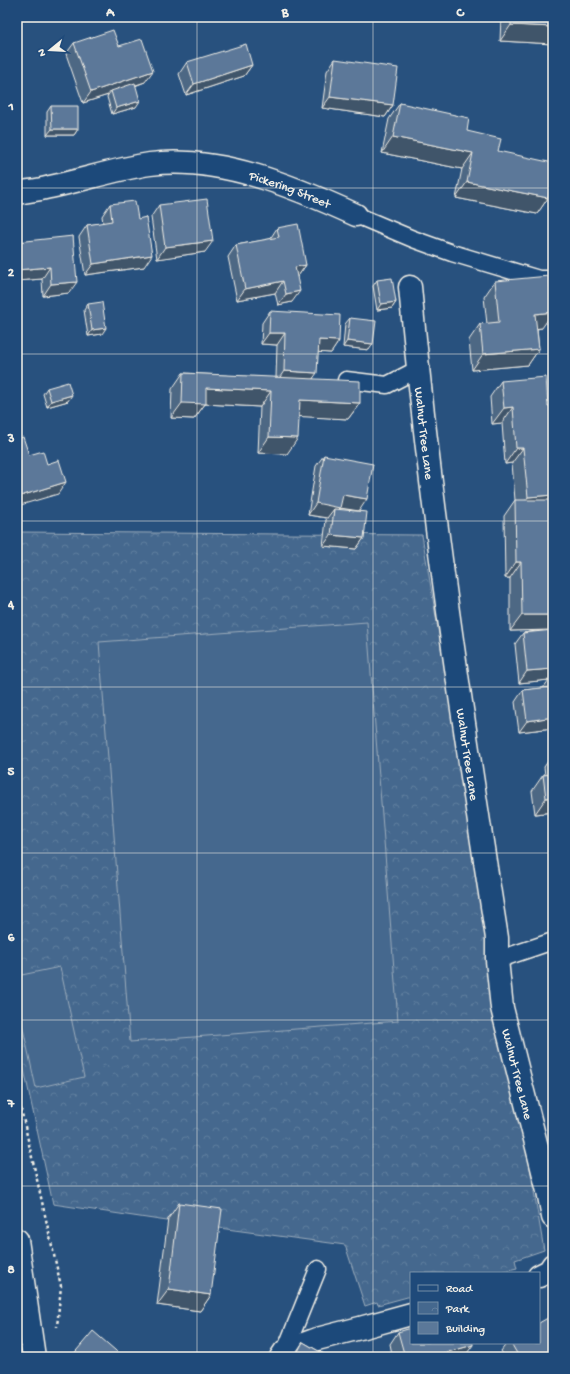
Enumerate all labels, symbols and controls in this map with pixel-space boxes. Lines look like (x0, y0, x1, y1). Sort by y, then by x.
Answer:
text: A (105, 6, 115, 21)
text: B (281, 6, 290, 21)
text: C (455, 6, 465, 21)
north arrow (30, 30, 70, 70)
text: N (36, 47, 49, 58)
text: 1 (7, 100, 14, 115)
street label: Pickering Street (246, 169, 334, 213)
text: 2 (8, 266, 15, 281)
street label: Walnut Tree Lane (410, 386, 436, 481)
text: 3 (7, 432, 15, 447)
text: 4 (7, 598, 15, 613)
street label: Walnut Tree Lane (452, 708, 481, 802)
text: 5 (8, 765, 15, 780)
text: 6 (8, 931, 15, 946)
street label: Walnut Tree Lane (498, 1028, 535, 1122)
text: 7 (7, 1097, 16, 1112)
text: 8 (7, 1263, 15, 1278)
legend (410, 1272, 540, 1344)
text: Road (446, 1283, 473, 1297)
text: Park (445, 1303, 471, 1317)
text: Building (445, 1323, 485, 1337)

